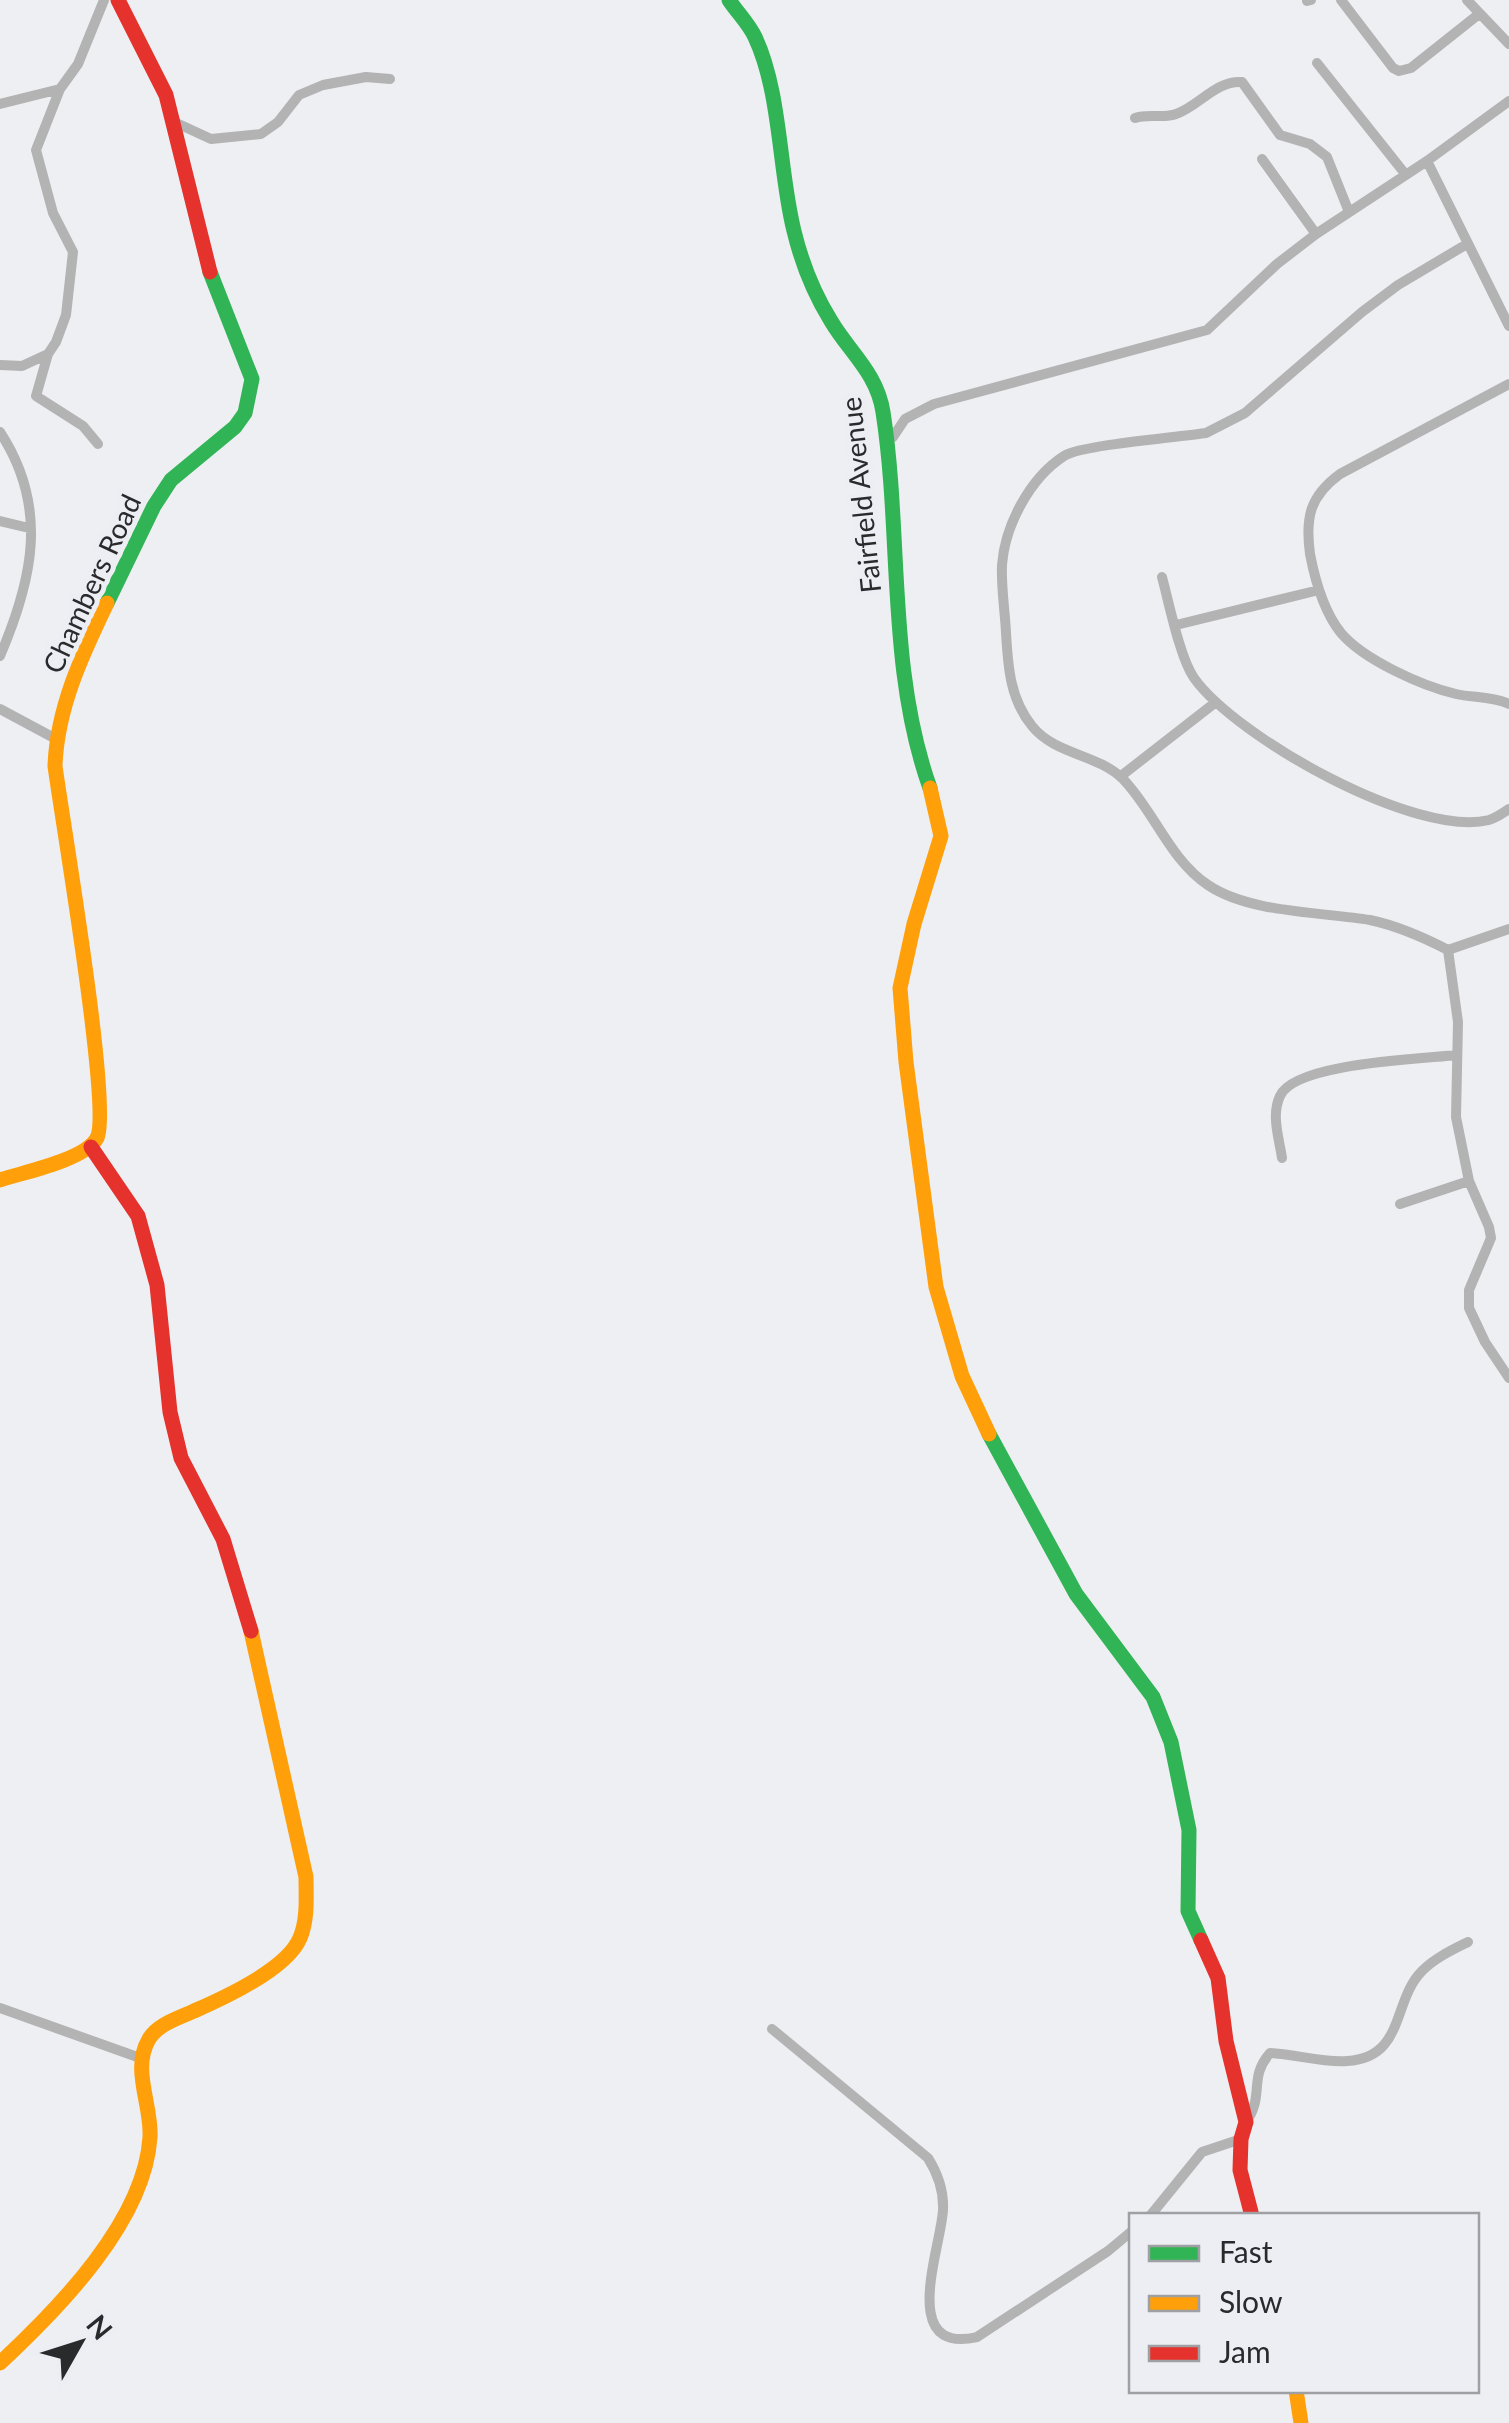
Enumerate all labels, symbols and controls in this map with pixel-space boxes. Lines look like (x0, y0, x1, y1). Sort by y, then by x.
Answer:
street label: Fairfield Avenue (833, 396, 887, 595)
street label: Chambers Road (35, 489, 147, 678)
legend (1129, 2213, 1479, 2393)
text: Fast (1219, 2233, 1273, 2269)
text: Slow (1219, 2283, 1283, 2319)
north arrow (30, 2293, 130, 2393)
text: N (80, 2308, 120, 2346)
text: Jam (1219, 2333, 1271, 2369)

